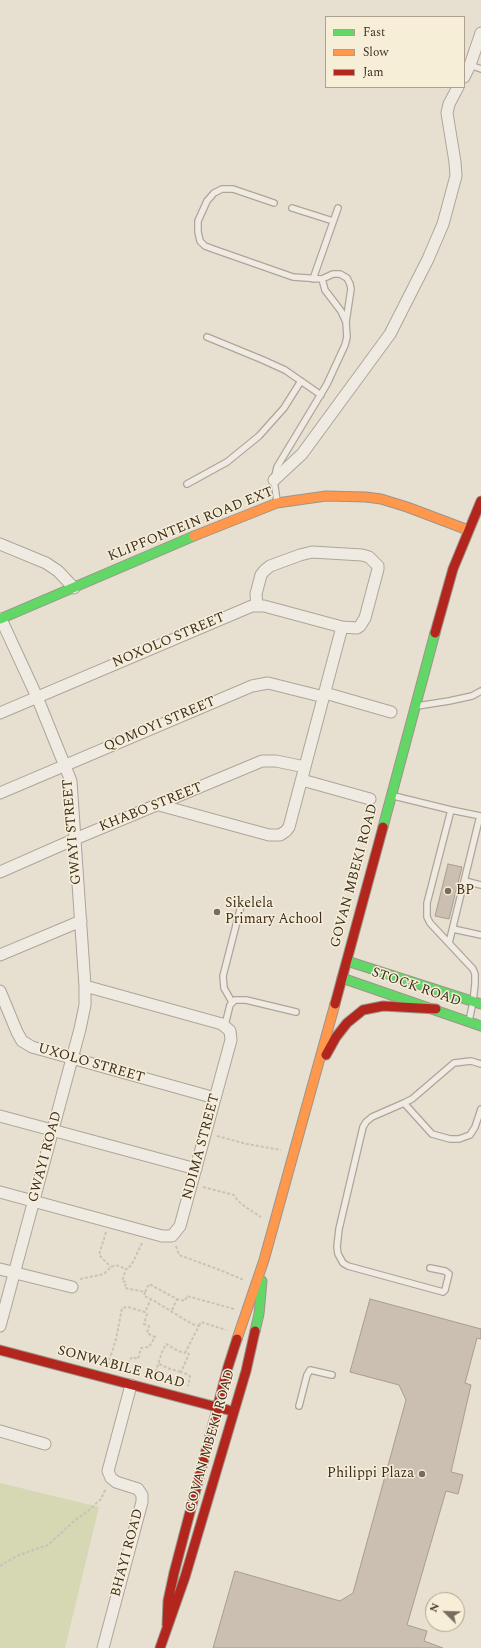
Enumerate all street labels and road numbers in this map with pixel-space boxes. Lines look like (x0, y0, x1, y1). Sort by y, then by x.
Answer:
street label: KLIPFONTEIN ROAD EXT (106, 484, 276, 566)
street label: NOXOLO STREET (110, 610, 228, 672)
street label: QOMOYI STREET (102, 694, 218, 756)
street label: GWAYI STREET (60, 778, 86, 886)
street label: KHABO STREET (97, 780, 205, 836)
street label: GOVAN MBEKI ROAD (328, 802, 382, 950)
street label: STOCK ROAD (369, 965, 463, 1011)
street label: UXOLO STREET (36, 1041, 146, 1087)
street label: NDIMA STREET (180, 1092, 224, 1202)
street label: GWAYI ROAD (26, 1110, 66, 1204)
street label: SONWABILE ROAD (56, 1343, 186, 1393)
street label: GOVAN MBEKI ROAD (182, 1367, 240, 1515)
street label: BHAYI ROAD (108, 1507, 148, 1599)

